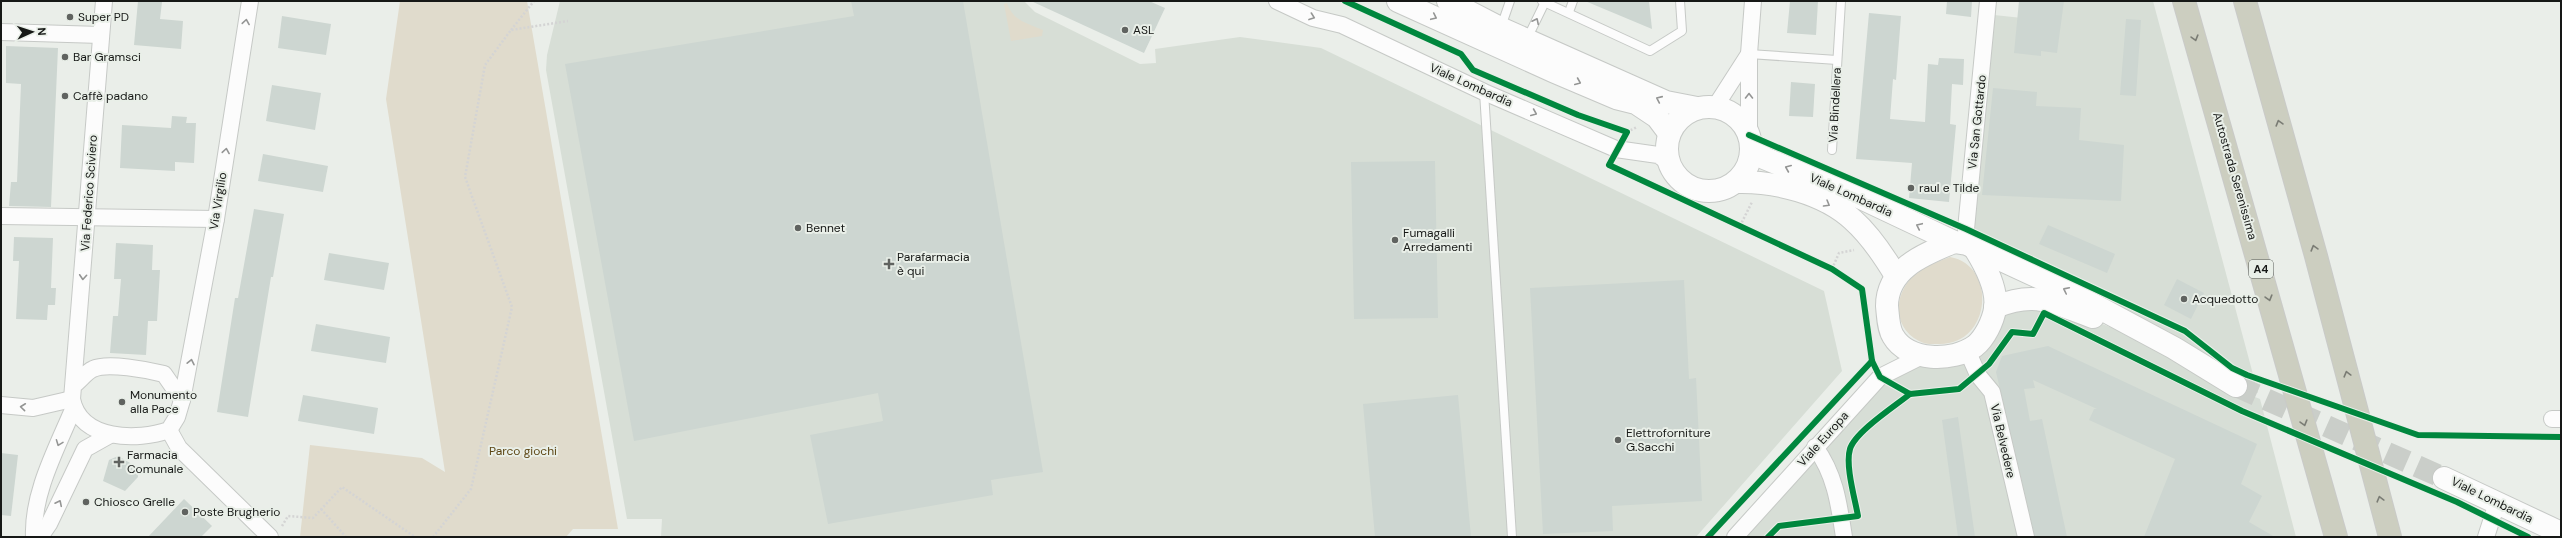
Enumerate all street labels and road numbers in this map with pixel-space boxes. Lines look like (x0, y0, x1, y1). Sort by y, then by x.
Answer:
street label: Viale Lombardia (1427, 60, 1515, 110)
street label: Via Bindellera (1825, 67, 1845, 143)
street label: Via San Gottardo (1964, 74, 1990, 170)
street label: Autostrada Serenissima (2209, 110, 2261, 242)
street label: Via Federico Sciviero (77, 134, 101, 252)
street label: Viale Lombardia (1807, 170, 1895, 220)
street label: Via Virgilio (206, 171, 230, 231)
road number: A4 (2249, 260, 2273, 278)
street label: Via Belvedere (1987, 402, 2019, 480)
street label: Viale Europa (1794, 408, 1852, 470)
street label: Viale Lombardia (2448, 473, 2536, 527)

